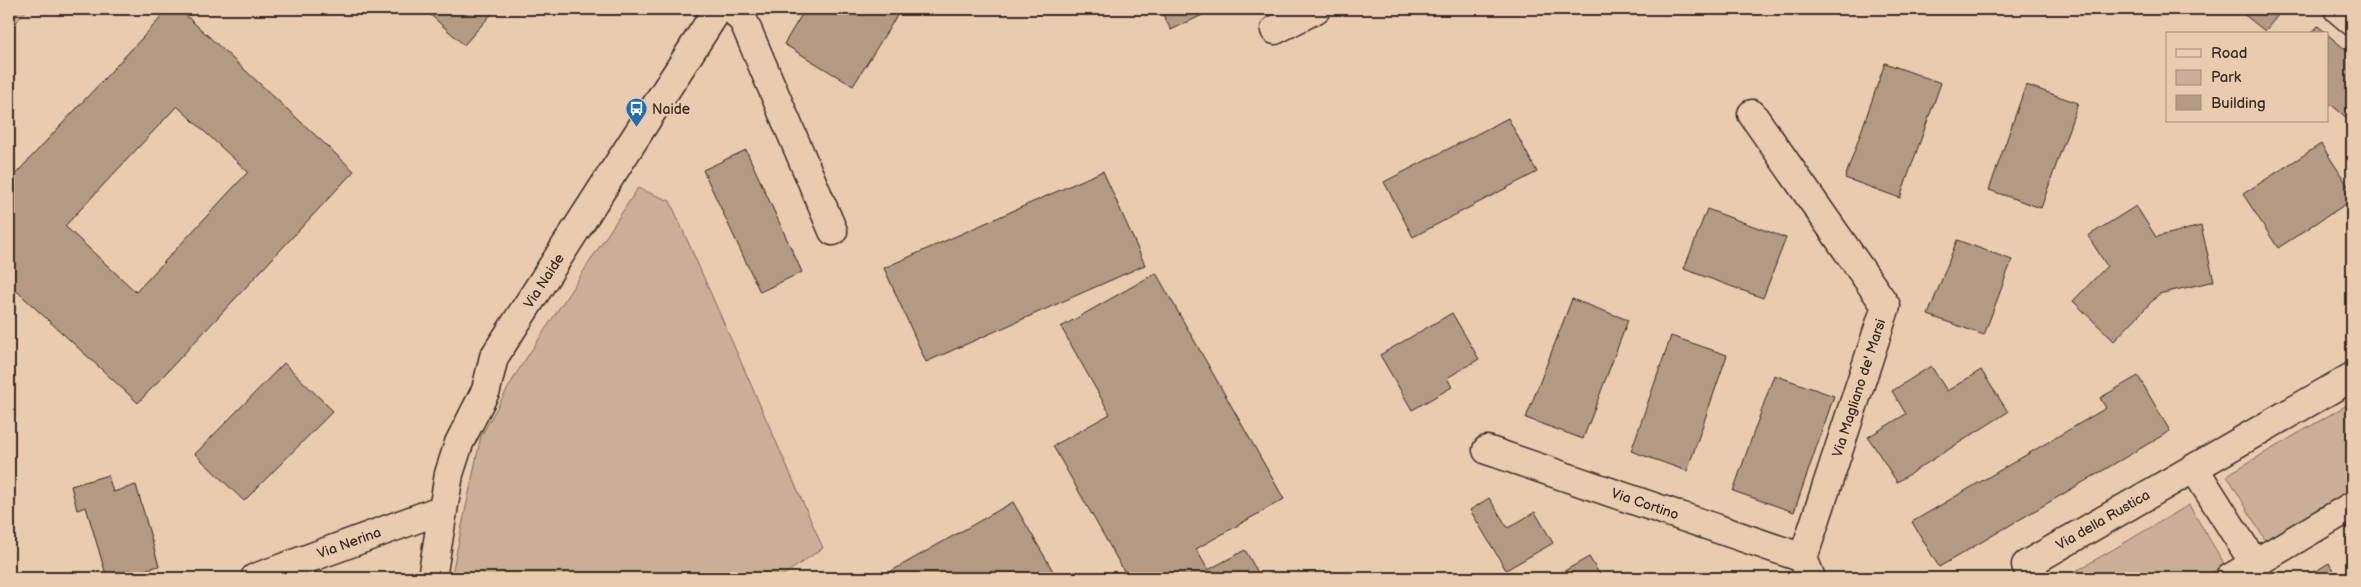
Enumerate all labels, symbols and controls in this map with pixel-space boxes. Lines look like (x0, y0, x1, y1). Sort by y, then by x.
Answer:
legend (2166, 32, 2328, 122)
text: Road (2211, 44, 2247, 63)
text: Park (2211, 68, 2242, 87)
text: Building (2211, 94, 2266, 113)
bus stop icon: Naide (624, 97, 648, 128)
place label: Naide (652, 101, 690, 118)
street label: Via Naide (520, 251, 568, 311)
street label: Via Magliano de' Marsi (1829, 317, 1889, 459)
street label: Via Cortino (1609, 485, 1681, 523)
street label: Via della Rustica (2053, 486, 2153, 554)
street label: Via Nerina (315, 524, 383, 562)

